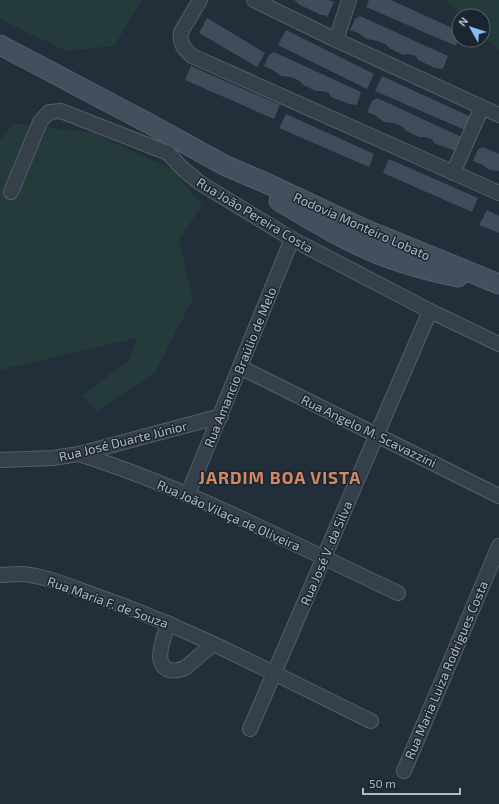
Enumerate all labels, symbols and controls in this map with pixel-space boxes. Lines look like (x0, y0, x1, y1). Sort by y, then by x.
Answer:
north arrow (451, 8, 491, 48)
text: N (455, 14, 470, 29)
street label: Rua João Pereira Costa (194, 174, 316, 256)
street label: Rodovia Monteiro Lobato (291, 189, 433, 263)
street label: Rua Amancio Braúlio de Melo (200, 285, 280, 449)
street label: Rua Angelo M. Scavazzini (299, 391, 439, 471)
street label: Rua José Duarte Júnior (57, 417, 189, 465)
district label: JARDIM BOA VISTA (199, 467, 361, 487)
street label: Rua João Vilaça de Oliveira (154, 476, 303, 555)
street label: Rua José V. da Silva (297, 498, 355, 608)
street label: Rua Maria F. de Souza (45, 573, 171, 631)
street label: Rua Maria Luiza Rodrigues Costa (401, 578, 491, 762)
scale bar (363, 770, 460, 796)
text: 50 m (369, 776, 396, 790)

